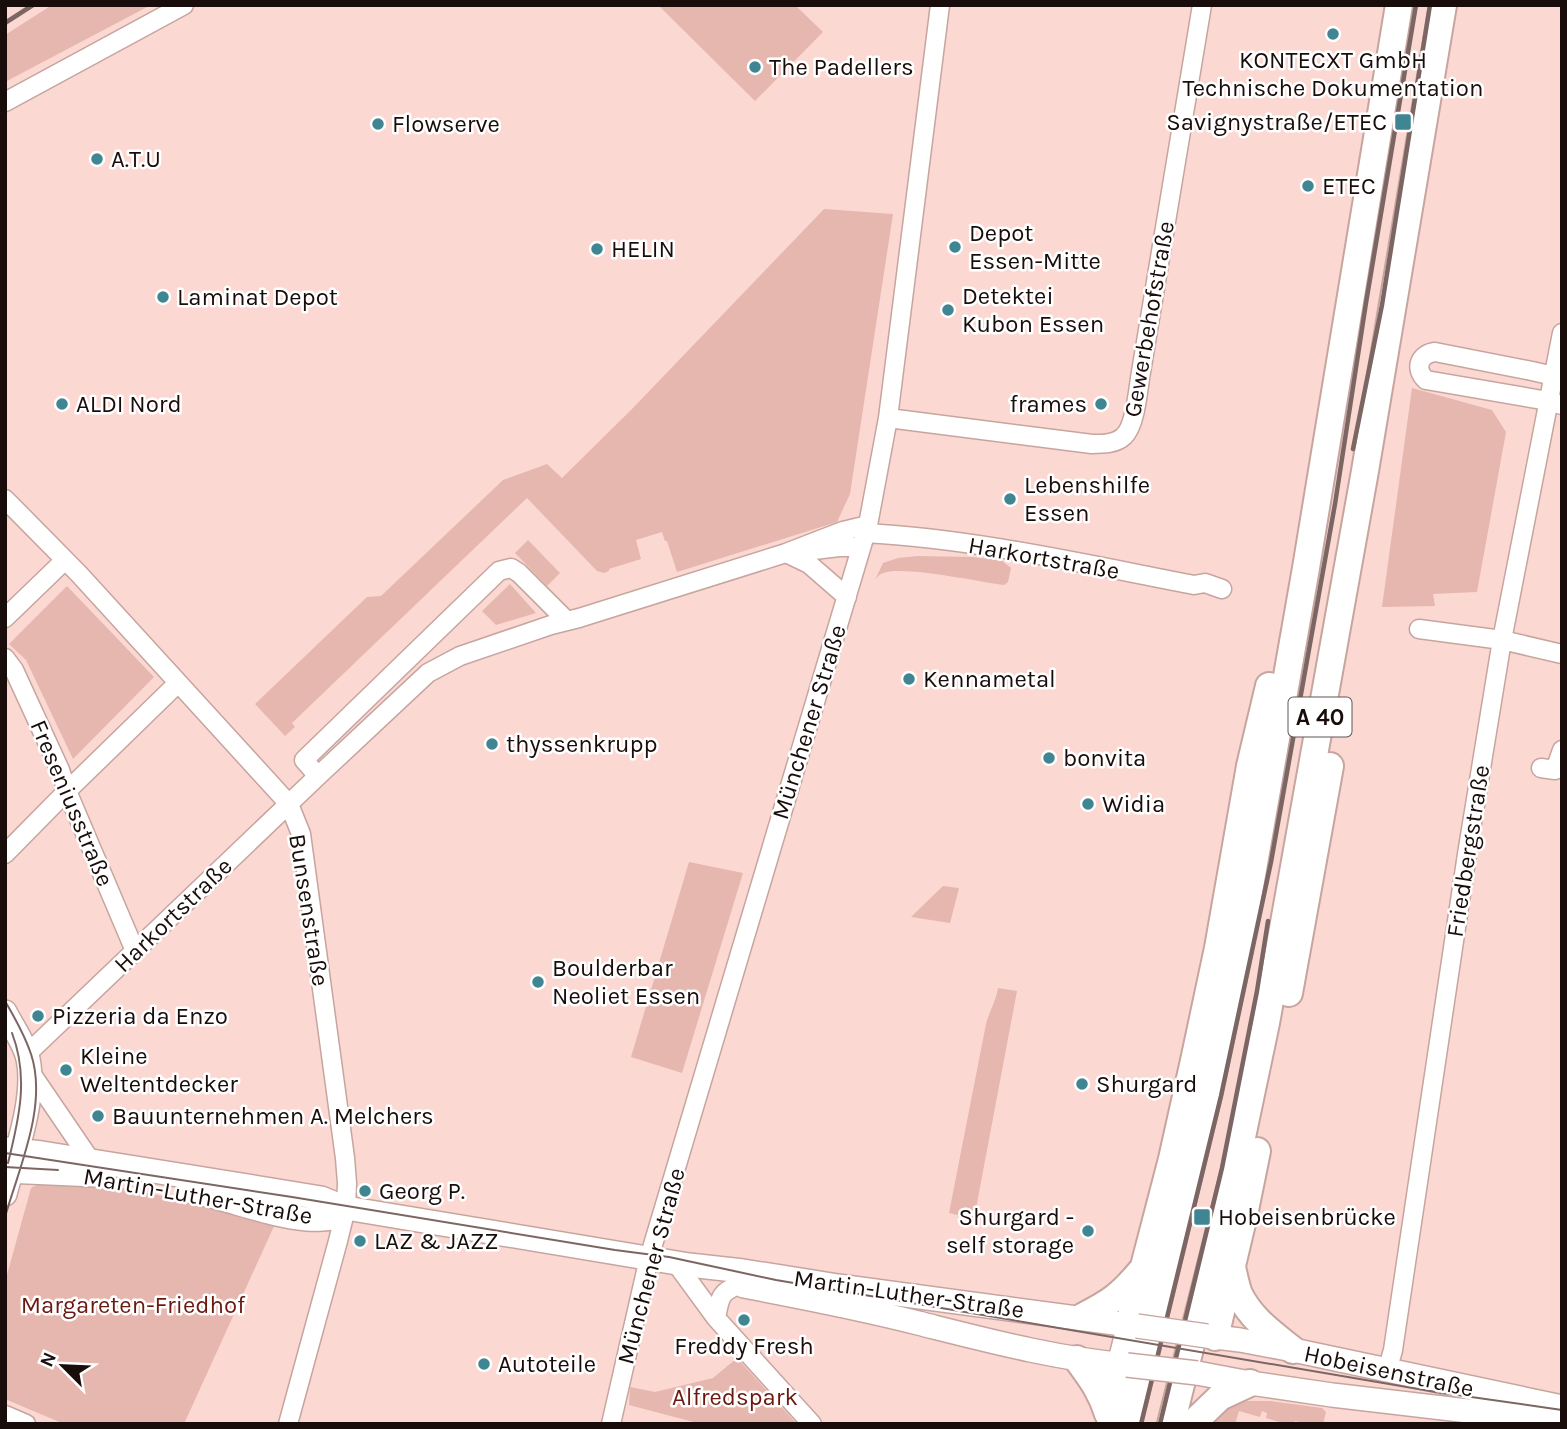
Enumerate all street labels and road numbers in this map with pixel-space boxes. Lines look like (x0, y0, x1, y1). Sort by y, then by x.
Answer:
street label: Gewerbehofstraße (1118, 219, 1180, 419)
street label: Harkortstraße (966, 531, 1122, 585)
street label: Münchener Straße (766, 621, 852, 823)
road number: A 40 (1288, 698, 1352, 736)
street label: Freseniusstraße (24, 716, 120, 890)
street label: Friedbergstraße (1441, 763, 1495, 939)
street label: Bunsenstraße (283, 832, 335, 988)
street label: Harkortstraße (108, 852, 238, 978)
street label: Martin-Luther-Straße (81, 1162, 315, 1230)
street label: Münchener Straße (611, 1165, 691, 1367)
street label: Martin-Luther-Straße (792, 1264, 1026, 1324)
street label: Hobeisenstraße (1302, 1339, 1476, 1403)

